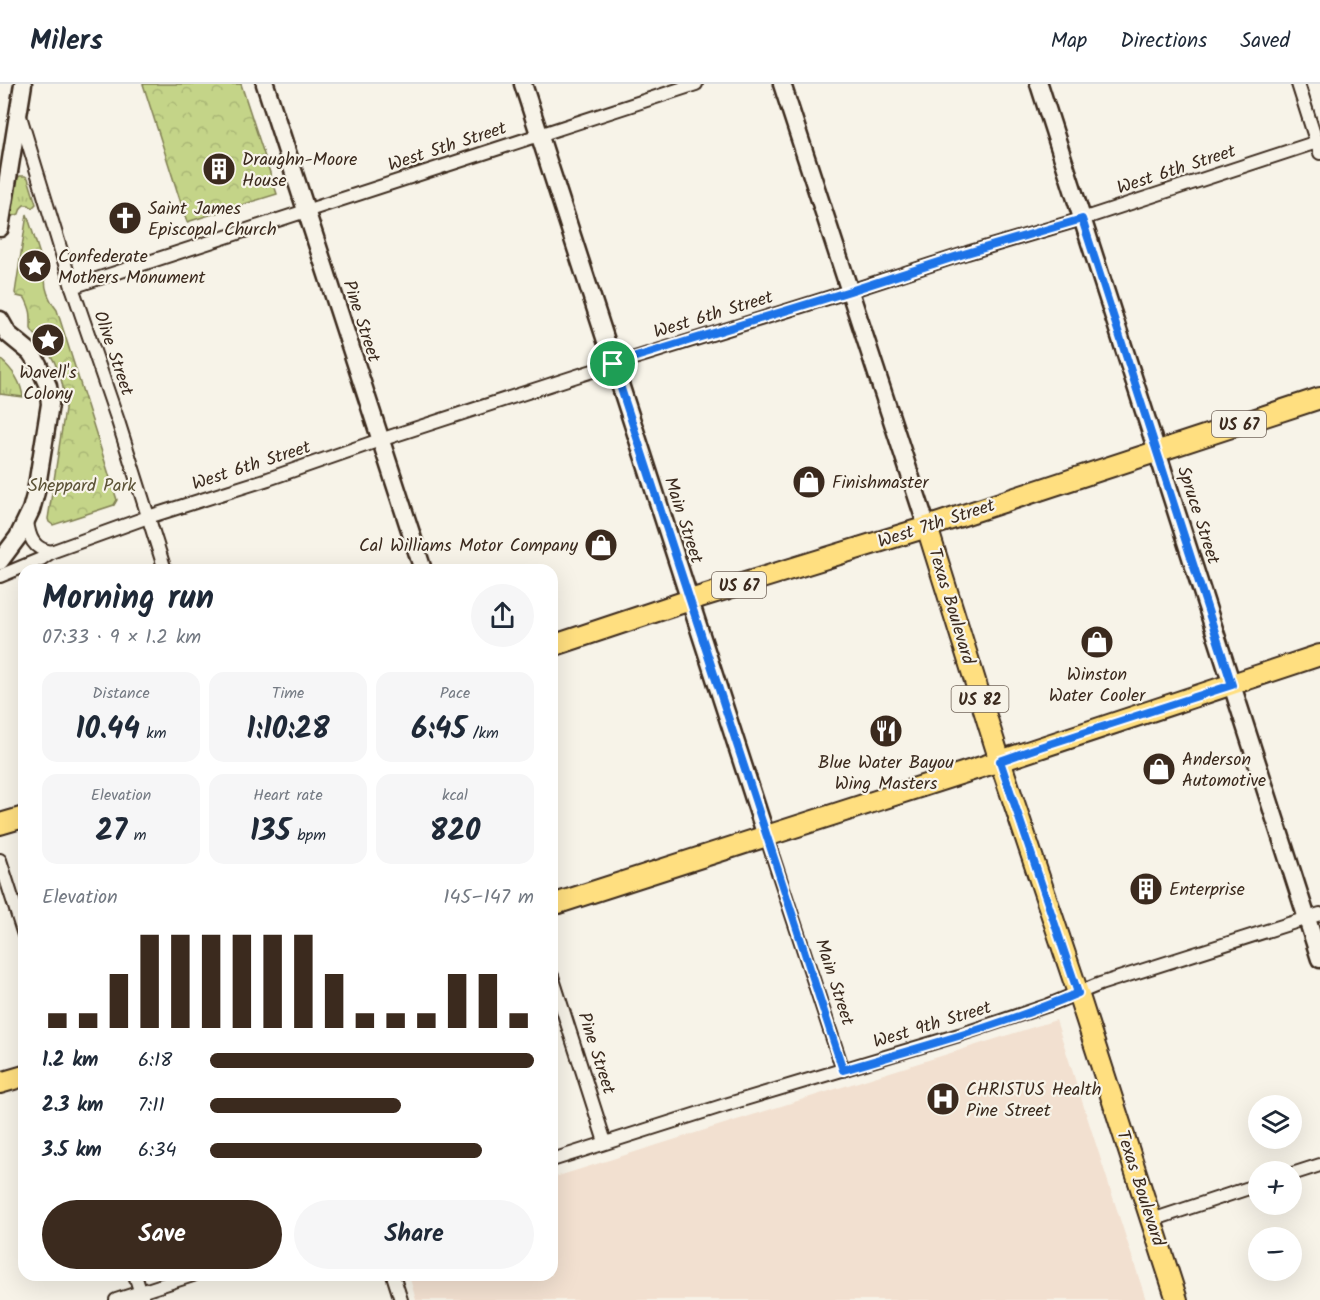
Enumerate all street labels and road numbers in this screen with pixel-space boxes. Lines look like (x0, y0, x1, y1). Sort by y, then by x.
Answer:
street label: West 5th Street (384, 114, 511, 180)
street label: West 6th Street (1113, 137, 1241, 203)
street label: Pine Street (334, 277, 388, 367)
street label: West 6th Street (650, 283, 778, 347)
street label: Olive Street (84, 307, 141, 401)
road number: US 67 (1212, 411, 1266, 437)
street label: West 6th Street (188, 433, 316, 499)
street label: Spruce Street (1168, 463, 1227, 569)
street label: Main Street (655, 473, 710, 568)
street label: West 7th Street (874, 491, 1000, 557)
street label: Texas Boulevard (919, 545, 982, 669)
road number: US 67 (712, 572, 766, 598)
road number: US 82 (952, 686, 1008, 712)
street label: Main Street (806, 935, 861, 1030)
street label: West 9th Street (870, 993, 996, 1057)
street label: Pine Street (569, 1009, 623, 1099)
street label: Texas Boulevard (1107, 1127, 1172, 1251)

